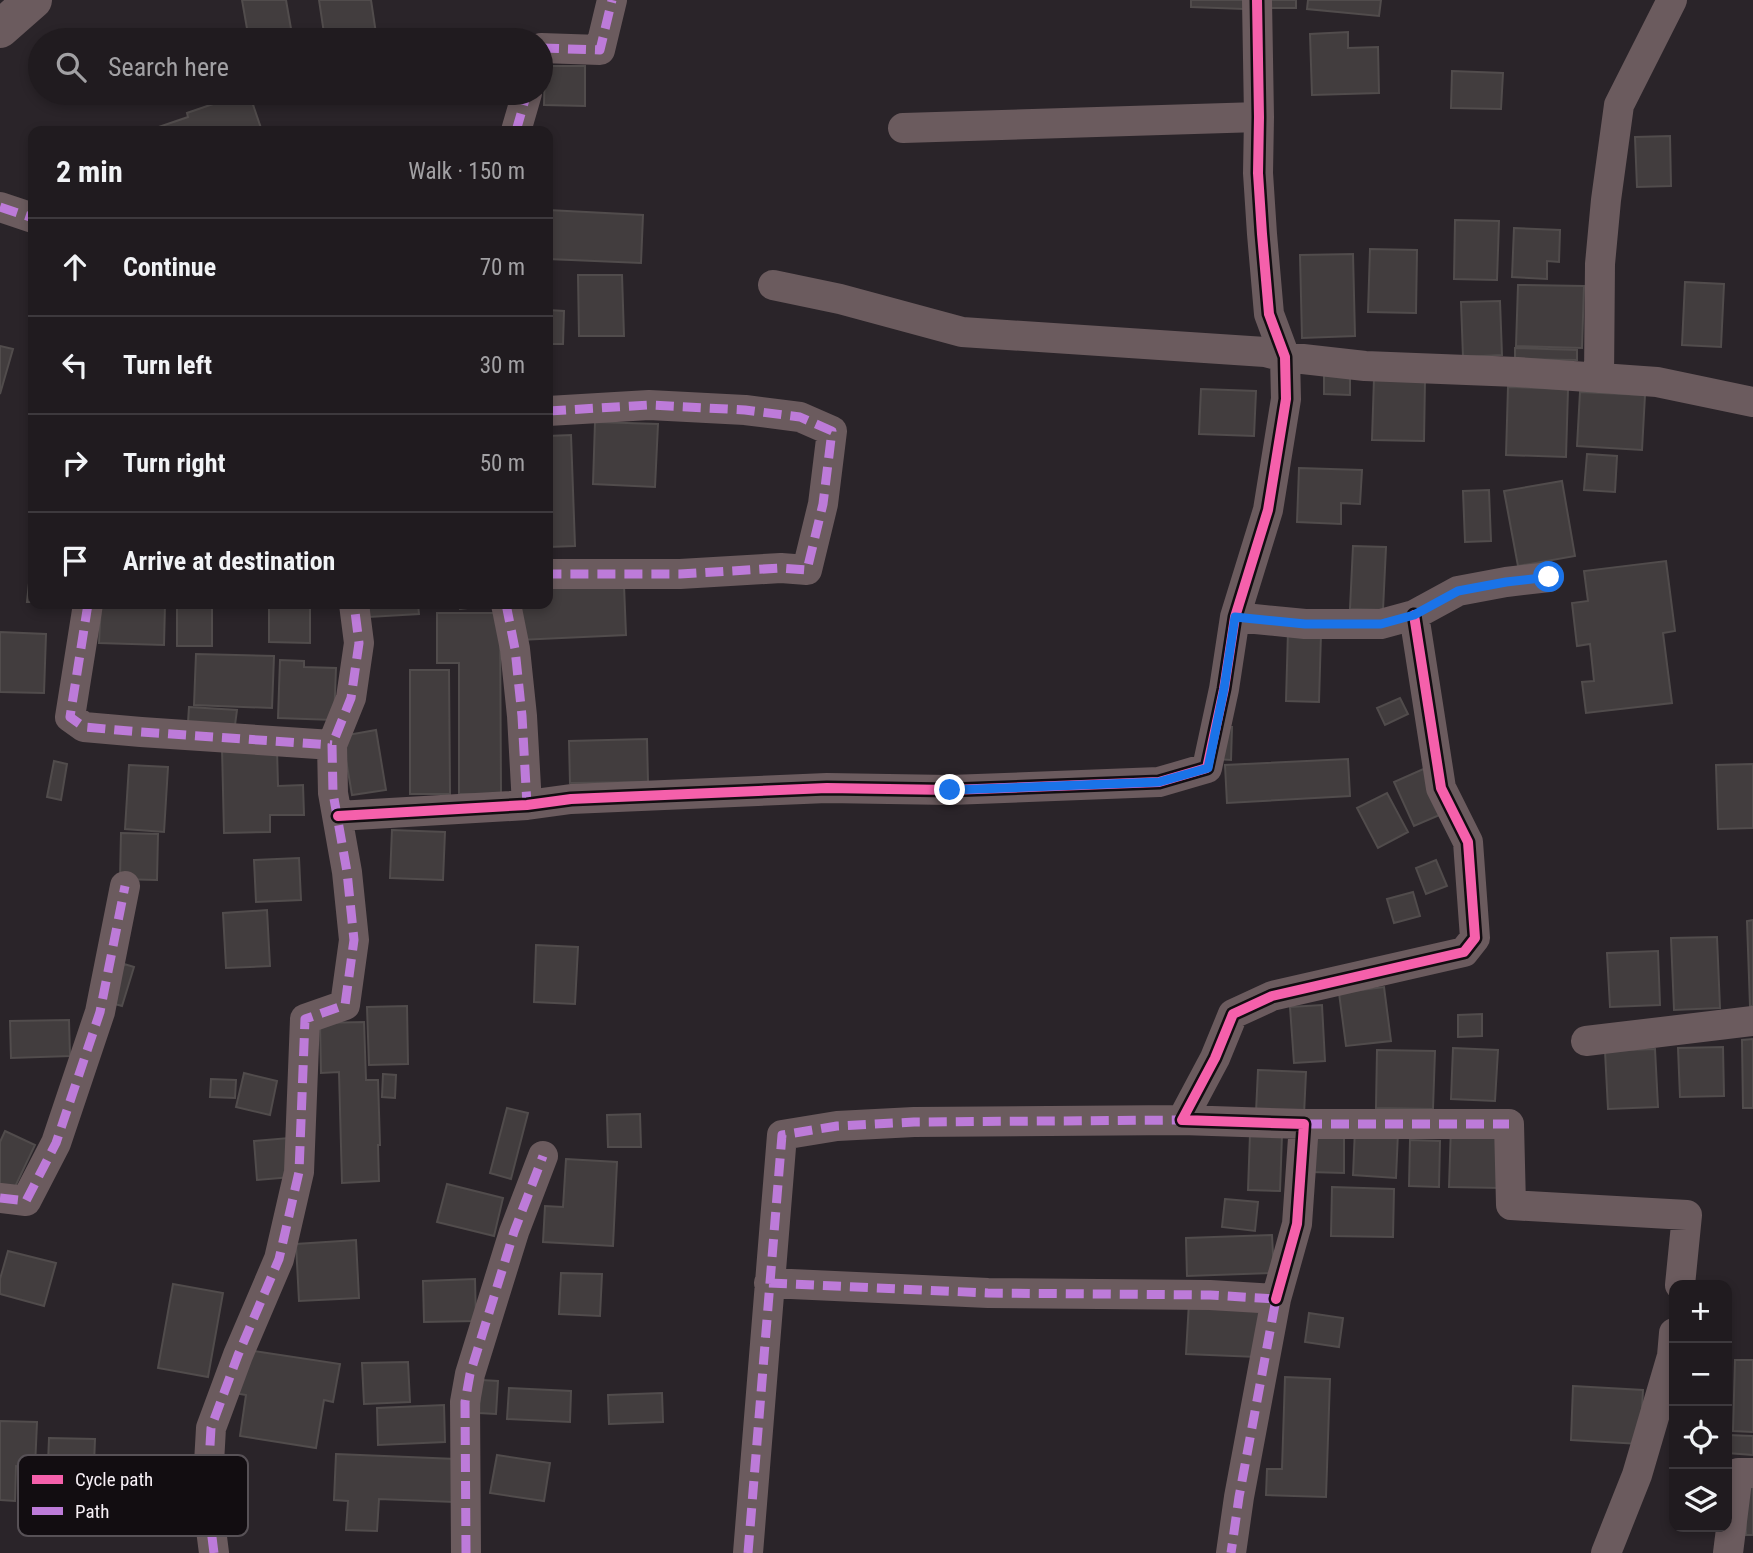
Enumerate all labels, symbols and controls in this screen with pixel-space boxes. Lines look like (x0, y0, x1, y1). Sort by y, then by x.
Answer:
search box (28, 28, 553, 105)
icon: search (52, 48, 90, 86)
text: Search here (108, 52, 229, 82)
text: 2 min (56, 154, 123, 189)
text: Walk · 150 m (408, 158, 525, 185)
icon: ahead (56, 248, 94, 286)
text: Continue (123, 252, 216, 282)
text: 70 m (480, 254, 525, 281)
icon: left (56, 346, 94, 384)
text: Turn left (123, 350, 212, 380)
text: 30 m (480, 352, 525, 379)
icon: right (56, 444, 94, 482)
text: Turn right (123, 448, 225, 478)
text: 50 m (480, 450, 525, 477)
icon: arrive (56, 542, 94, 580)
text: Arrive at destination (123, 546, 335, 576)
route start (1533, 561, 1564, 592)
route end (934, 774, 965, 805)
map controls (1669, 1280, 1732, 1532)
button: + (1669, 1280, 1732, 1343)
button: − (1669, 1343, 1732, 1406)
button: locate (1669, 1406, 1732, 1469)
legend (18, 1455, 248, 1536)
text: Cycle path (75, 1468, 153, 1491)
button: layers (1669, 1469, 1732, 1532)
text: Path (75, 1500, 109, 1523)

